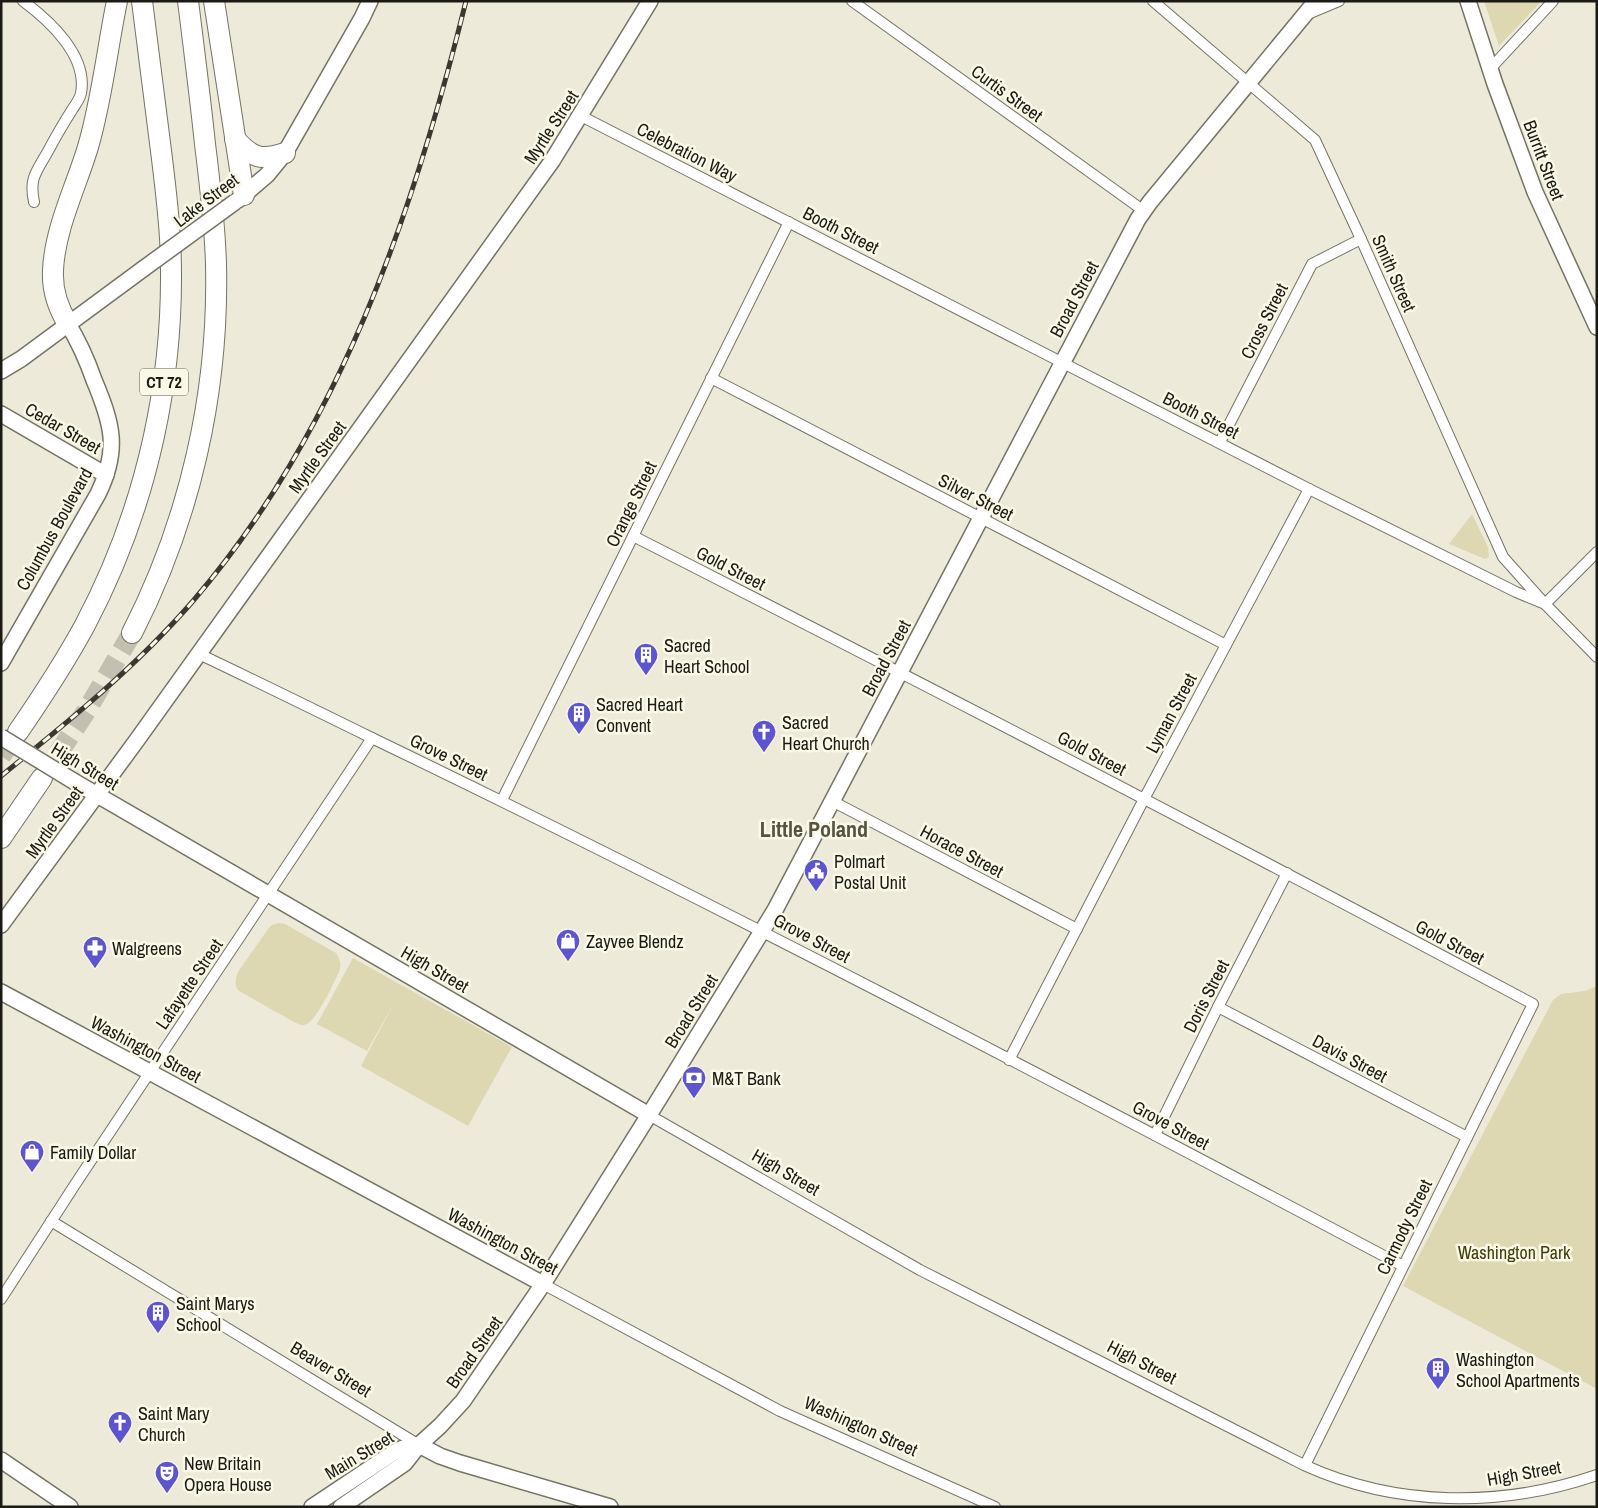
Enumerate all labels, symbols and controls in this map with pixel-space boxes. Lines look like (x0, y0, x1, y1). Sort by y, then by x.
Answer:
street label: Curtis Street (966, 59, 1048, 127)
street label: Myrtle Street (518, 85, 584, 169)
street label: Celebration Way (633, 116, 742, 188)
street label: Burritt Street (1517, 116, 1571, 204)
street label: Lake Street (168, 167, 244, 233)
street label: Booth Street (799, 200, 883, 260)
street label: Smith Street (1366, 230, 1422, 316)
street label: Broad Street (1044, 257, 1104, 341)
street label: Cross Street (1234, 279, 1294, 363)
road number: CT 72 (140, 368, 188, 396)
street label: Booth Street (1159, 385, 1243, 445)
street label: Cedar Street (21, 396, 105, 460)
street label: Myrtle Street (282, 416, 352, 498)
street label: Orange Street (599, 457, 663, 551)
street label: Columbus Boulevard (10, 463, 98, 595)
street label: Silver Street (934, 467, 1018, 527)
street label: Gold Street (692, 540, 770, 596)
street label: Broad Street (856, 616, 916, 700)
place label: Sacred Heart School (664, 633, 749, 679)
building icon: Sacred Heart School (633, 642, 659, 676)
street label: Lyman Street (1139, 669, 1203, 757)
place label: Sacred Heart Convent (596, 692, 683, 738)
building icon: Sacred Heart Convent (566, 701, 592, 735)
place label: Sacred Heart Church (782, 710, 870, 756)
church icon: Sacred Heart Church (751, 719, 777, 753)
street label: Gold Street (1053, 724, 1131, 782)
street label: Grove Street (406, 727, 492, 787)
street label: High Street (47, 736, 123, 796)
street label: Myrtle Street (19, 781, 89, 863)
district label: Little Poland (760, 814, 868, 844)
street label: Horace Street (916, 819, 1008, 883)
place label: Polmart Postal Unit (834, 849, 906, 895)
public building icon: Polmart Postal Unit (803, 858, 829, 892)
street label: Grove Street (769, 907, 855, 969)
street label: Gold Street (1411, 913, 1489, 971)
shop icon: Zayvee Blendz (555, 928, 581, 962)
place label: Zayvee Blendz (586, 929, 684, 954)
street label: Lafayette Street (149, 934, 229, 1034)
pharmacy icon: Walgreens (82, 935, 108, 969)
place label: Walgreens (112, 936, 182, 961)
street label: High Street (396, 940, 474, 998)
street label: Doris Street (1177, 955, 1235, 1037)
street label: Broad Street (658, 969, 724, 1053)
street label: Washington Street (86, 1009, 206, 1089)
street label: Davis Street (1308, 1028, 1392, 1088)
bank icon: M&T Bank (681, 1065, 707, 1099)
place label: M&T Bank (712, 1066, 781, 1091)
street label: Grove Street (1128, 1094, 1214, 1156)
shop icon: Family Dollar (19, 1139, 45, 1173)
place label: Family Dollar (50, 1140, 136, 1165)
street label: High Street (747, 1143, 825, 1201)
street label: Carmody Street (1370, 1175, 1438, 1279)
street label: Washington Street (443, 1201, 563, 1281)
park label: Washington Park (1458, 1240, 1571, 1265)
place label: Saint Marys School (176, 1291, 255, 1337)
building icon: Saint Marys School (145, 1300, 171, 1334)
street label: Broad Street (440, 1311, 508, 1393)
street label: High Street (1103, 1334, 1181, 1390)
street label: Beaver Street (286, 1335, 376, 1403)
place label: Washington School Apartments (1456, 1347, 1580, 1393)
building icon: Washington School Apartments (1425, 1356, 1451, 1390)
street label: Washington Street (800, 1390, 922, 1462)
place label: Saint Mary Church (138, 1401, 210, 1447)
church icon: Saint Mary Church (107, 1410, 133, 1444)
street label: Main Street (320, 1425, 398, 1485)
place label: New Britain Opera House (184, 1451, 272, 1497)
street label: High Street (1485, 1454, 1563, 1492)
theatre icon: New Britain Opera House (154, 1460, 180, 1494)

